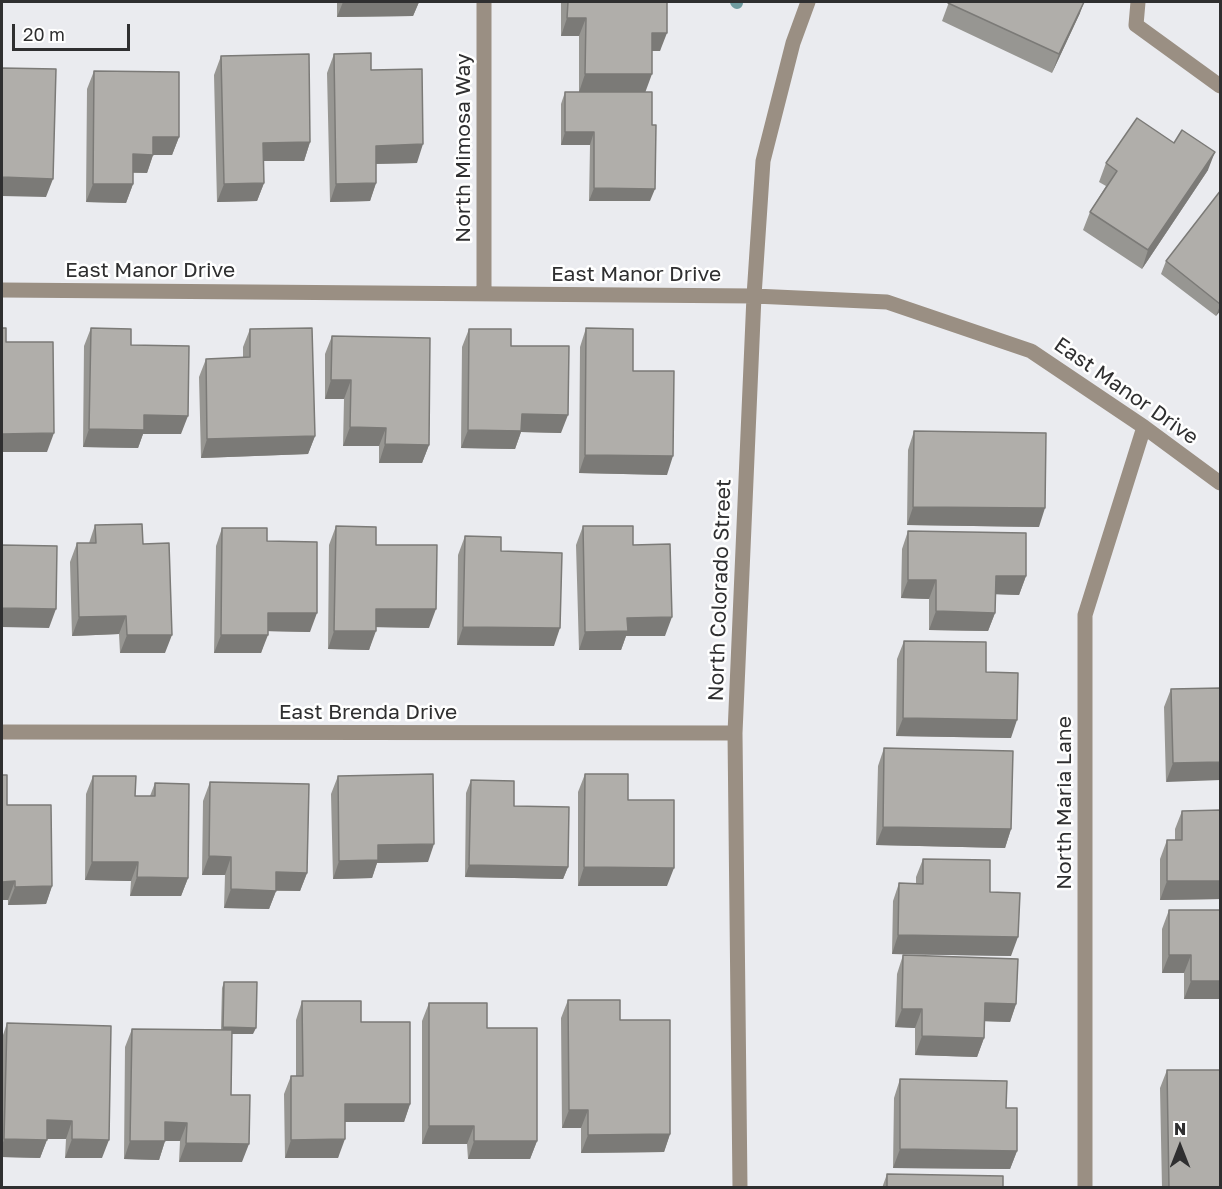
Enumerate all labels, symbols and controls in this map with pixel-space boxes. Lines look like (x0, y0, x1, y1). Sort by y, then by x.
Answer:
scale bar (15, 12, 134, 50)
text: 20 m (23, 23, 65, 45)
street label: North Mimosa Way (450, 53, 476, 243)
street label: East Manor Drive (65, 257, 235, 283)
street label: East Manor Drive (551, 261, 721, 287)
street label: East Manor Drive (1049, 332, 1203, 450)
street label: North Colorado Street (704, 478, 736, 702)
street label: East Brenda Drive (279, 699, 457, 725)
street label: North Maria Lane (1051, 716, 1077, 890)
north arrow (1150, 1117, 1210, 1177)
text: N (1174, 1119, 1186, 1139)

